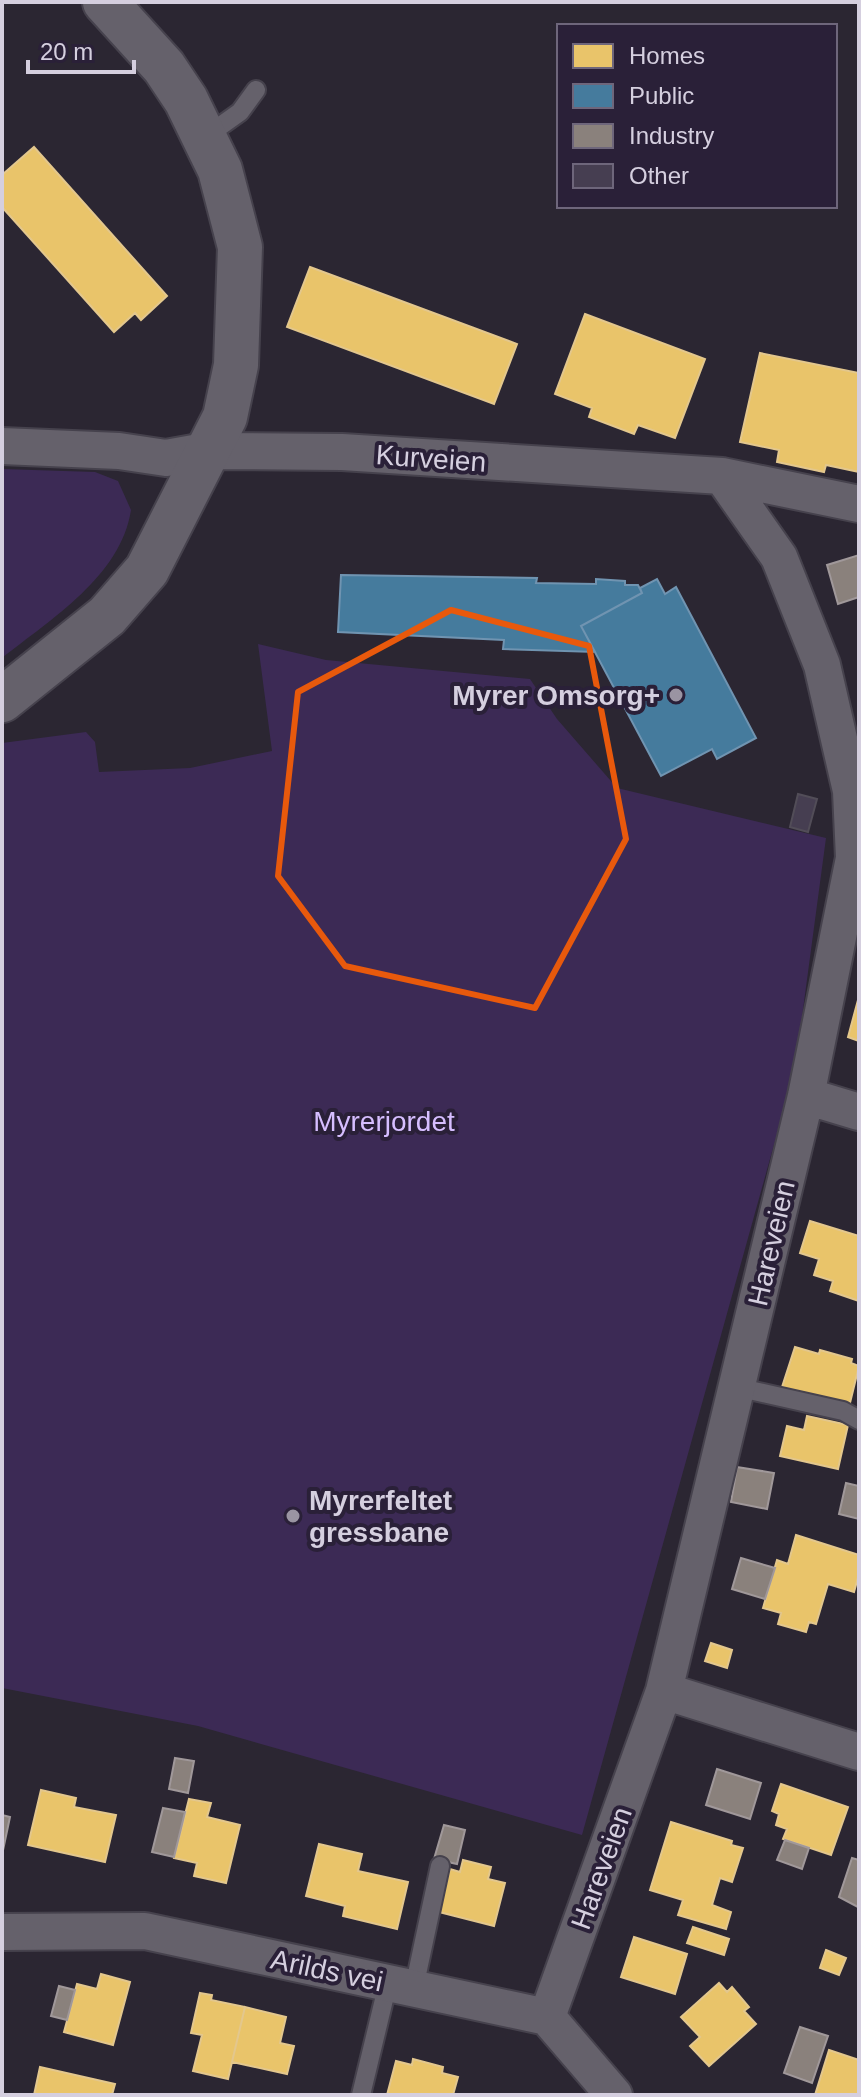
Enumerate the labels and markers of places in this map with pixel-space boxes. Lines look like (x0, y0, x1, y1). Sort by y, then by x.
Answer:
place label: Myrer Omsorg+ (452, 680, 660, 711)
marker: Myrer Omsorg+ (667, 686, 685, 704)
place label: Myrerfeltet gressbane (309, 1485, 452, 1548)
marker: Myrerfeltet gressbane (284, 1507, 302, 1525)

